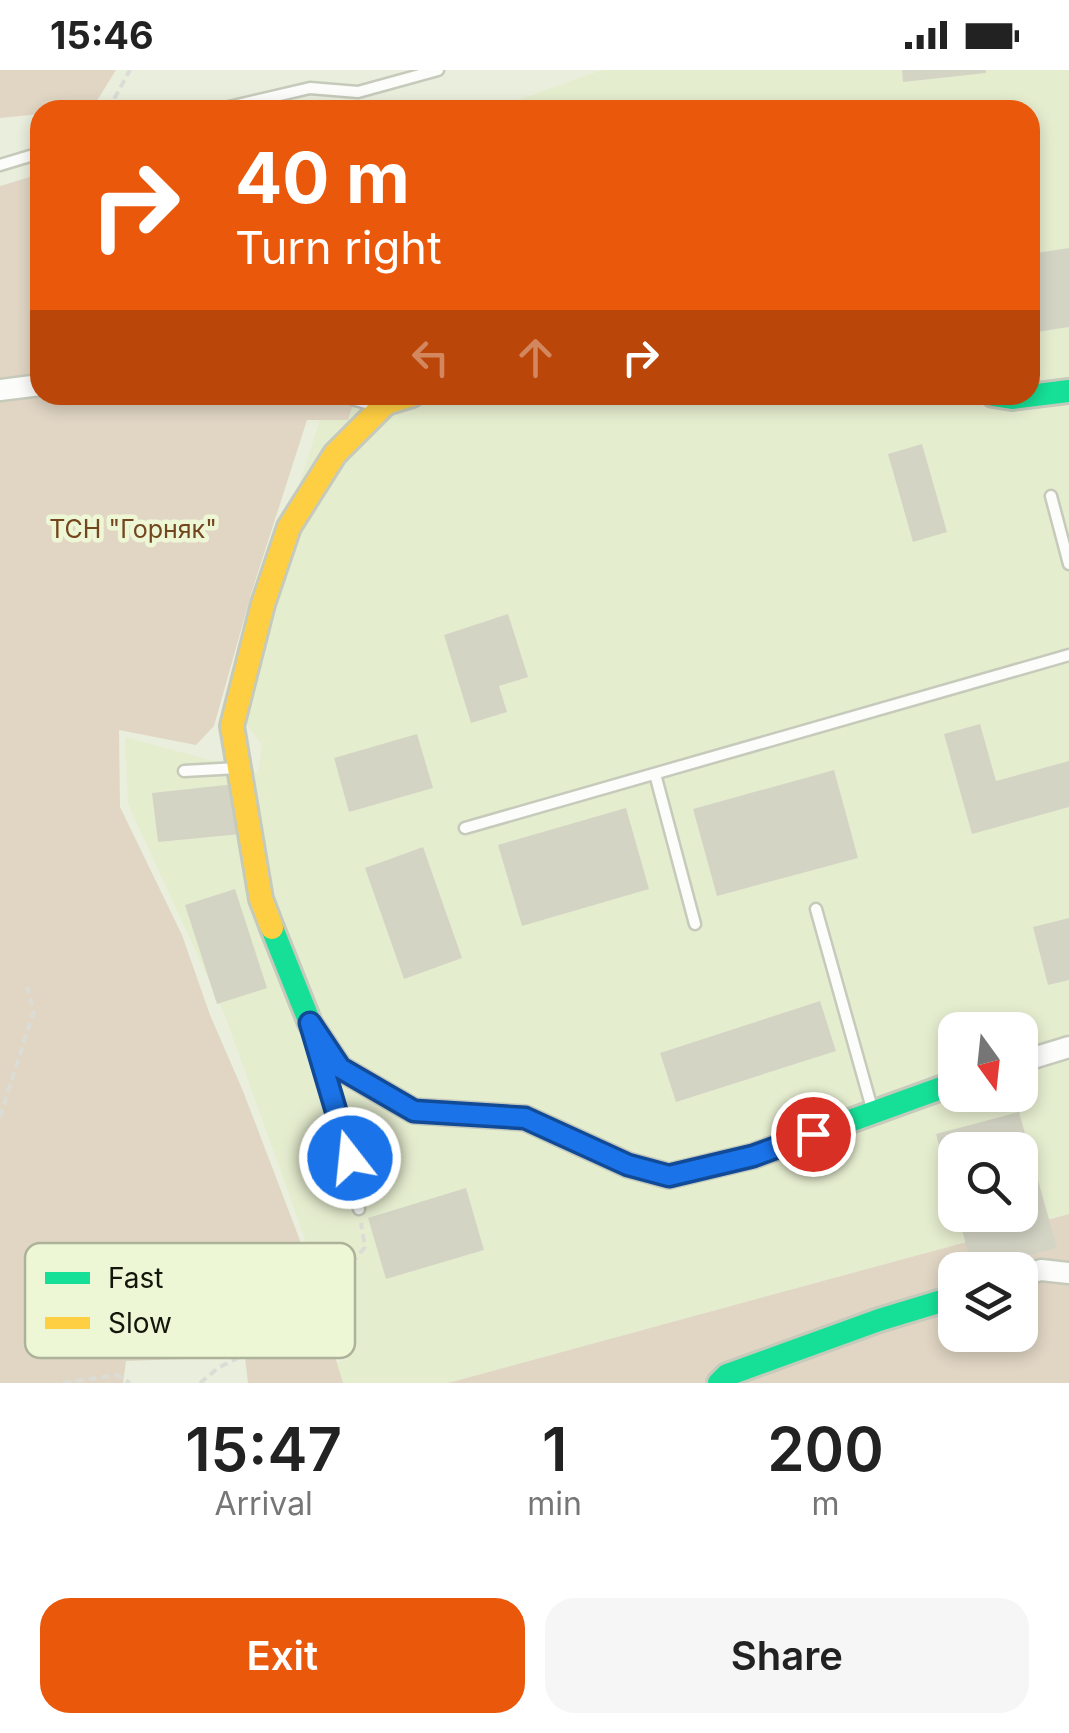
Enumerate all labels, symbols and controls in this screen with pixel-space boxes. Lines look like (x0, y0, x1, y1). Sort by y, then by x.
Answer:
text: 15:46 (50, 12, 154, 58)
text: 40 m (235, 135, 410, 220)
icon: right (70, 140, 200, 270)
text: Turn right (235, 220, 442, 275)
icon: left (403, 330, 458, 385)
icon: ahead (508, 330, 563, 385)
icon: right (613, 330, 668, 385)
park label: ТСН "Горняк" (49, 514, 217, 544)
north arrow (938, 1012, 1038, 1112)
map controls (938, 1012, 1038, 1352)
pin (771, 1092, 856, 1177)
position arrow (298, 1106, 402, 1210)
icon: arrive (786, 1107, 841, 1162)
button: search (938, 1132, 1038, 1232)
legend (25, 1243, 355, 1358)
button: layers (938, 1252, 1038, 1352)
text: Fast (108, 1261, 164, 1295)
text: Slow (108, 1306, 172, 1340)
text: 15:47 (185, 1413, 342, 1485)
text: 1 (542, 1413, 567, 1485)
text: 200 (767, 1413, 884, 1485)
text: Arrival (214, 1484, 313, 1523)
text: min (527, 1484, 582, 1523)
text: m (811, 1484, 839, 1523)
button: Exit (40, 1598, 525, 1713)
button: Share (545, 1598, 1029, 1713)

